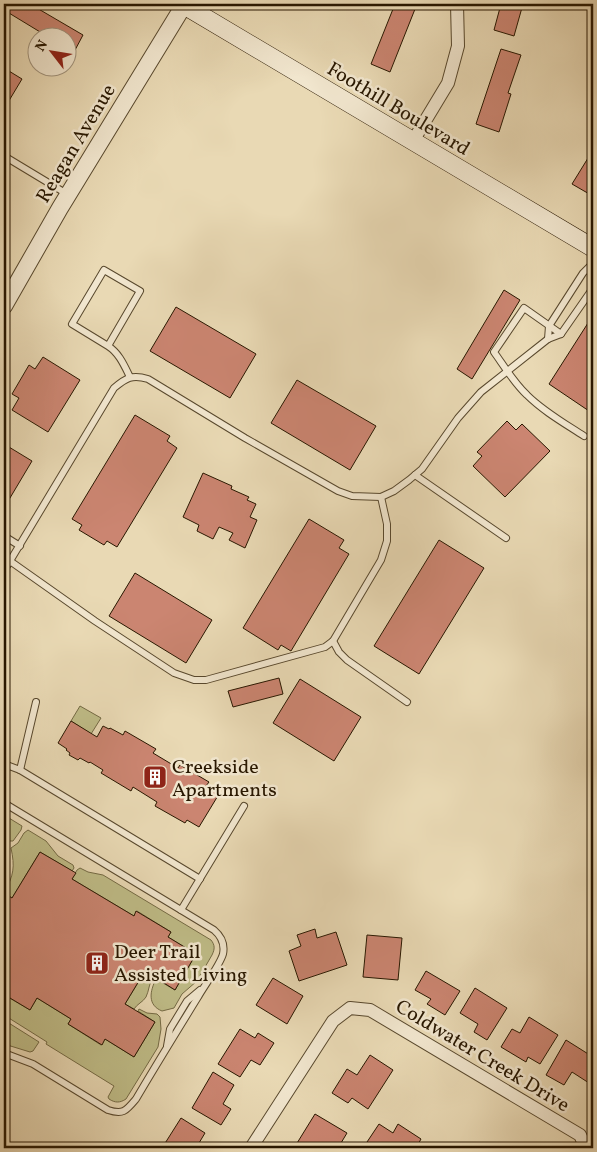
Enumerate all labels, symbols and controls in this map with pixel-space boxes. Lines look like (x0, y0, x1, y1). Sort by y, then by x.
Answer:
north arrow (28, 28, 78, 78)
text: N (31, 37, 53, 55)
street label: Foothill Boulevard (321, 56, 475, 163)
street label: Reagan Avenue (30, 79, 123, 209)
place label: Creekside Apartments (172, 754, 277, 805)
building icon: Creekside Apartments (142, 764, 168, 790)
place label: Deer Trail Assisted Living (114, 939, 247, 990)
building icon: Deer Trail Assisted Living (84, 950, 110, 976)
street label: Coldwater Creek Drive (390, 994, 574, 1120)

